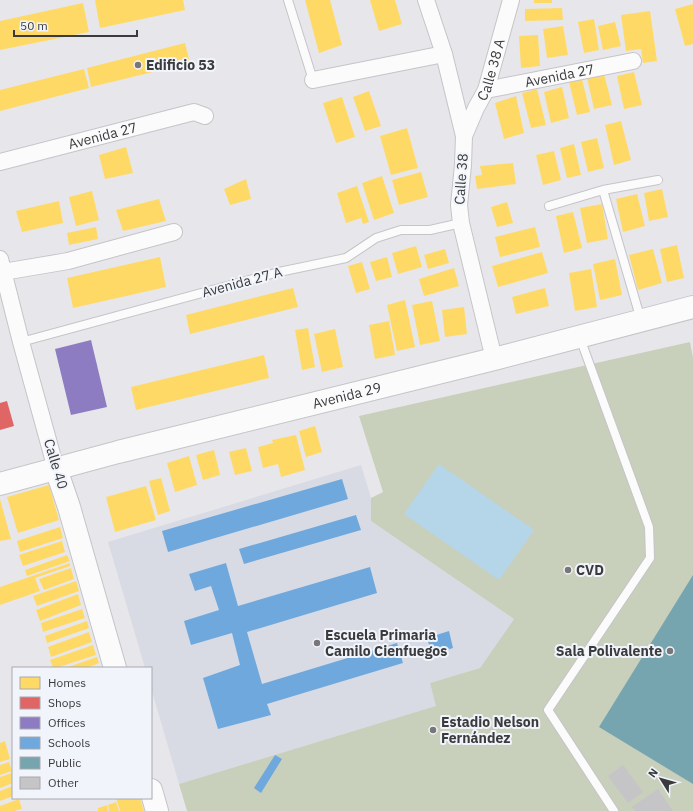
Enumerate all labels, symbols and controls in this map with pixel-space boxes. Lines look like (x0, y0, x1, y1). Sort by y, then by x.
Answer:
scale bar (14, 12, 137, 38)
text: 50 m (20, 18, 48, 33)
street label: Calle 38 A (473, 37, 509, 104)
place label: Edificio 53 (146, 56, 215, 74)
marker: Edificio 53 (133, 60, 143, 70)
street label: Avenida 27 (523, 60, 596, 91)
street label: Avenida 27 (66, 118, 139, 153)
street label: Calle 38 (450, 153, 472, 205)
street label: Avenida 27 A (200, 263, 284, 301)
street label: Avenida 29 (311, 378, 383, 413)
street label: Calle 40 (40, 437, 72, 491)
place label: CVD (576, 561, 604, 579)
marker: CVD (563, 565, 573, 575)
place label: Escuela Primaria Camilo Cienfuegos (325, 626, 447, 660)
marker: Escuela Primaria Camilo Cienfuegos (312, 638, 322, 648)
place label: Sala Polivalente (556, 642, 662, 660)
marker: Sala Polivalente (665, 646, 675, 656)
legend (12, 667, 152, 799)
text: Homes (48, 675, 86, 690)
text: Shops (48, 695, 81, 710)
place label: Estadio Nelson Fernández (441, 713, 539, 747)
text: Offices (48, 715, 86, 730)
marker: Estadio Nelson Fernández (428, 725, 438, 735)
text: Schools (48, 735, 91, 750)
text: Public (48, 755, 81, 770)
north arrow (641, 759, 681, 799)
text: N (645, 766, 661, 780)
text: Other (48, 775, 79, 790)

